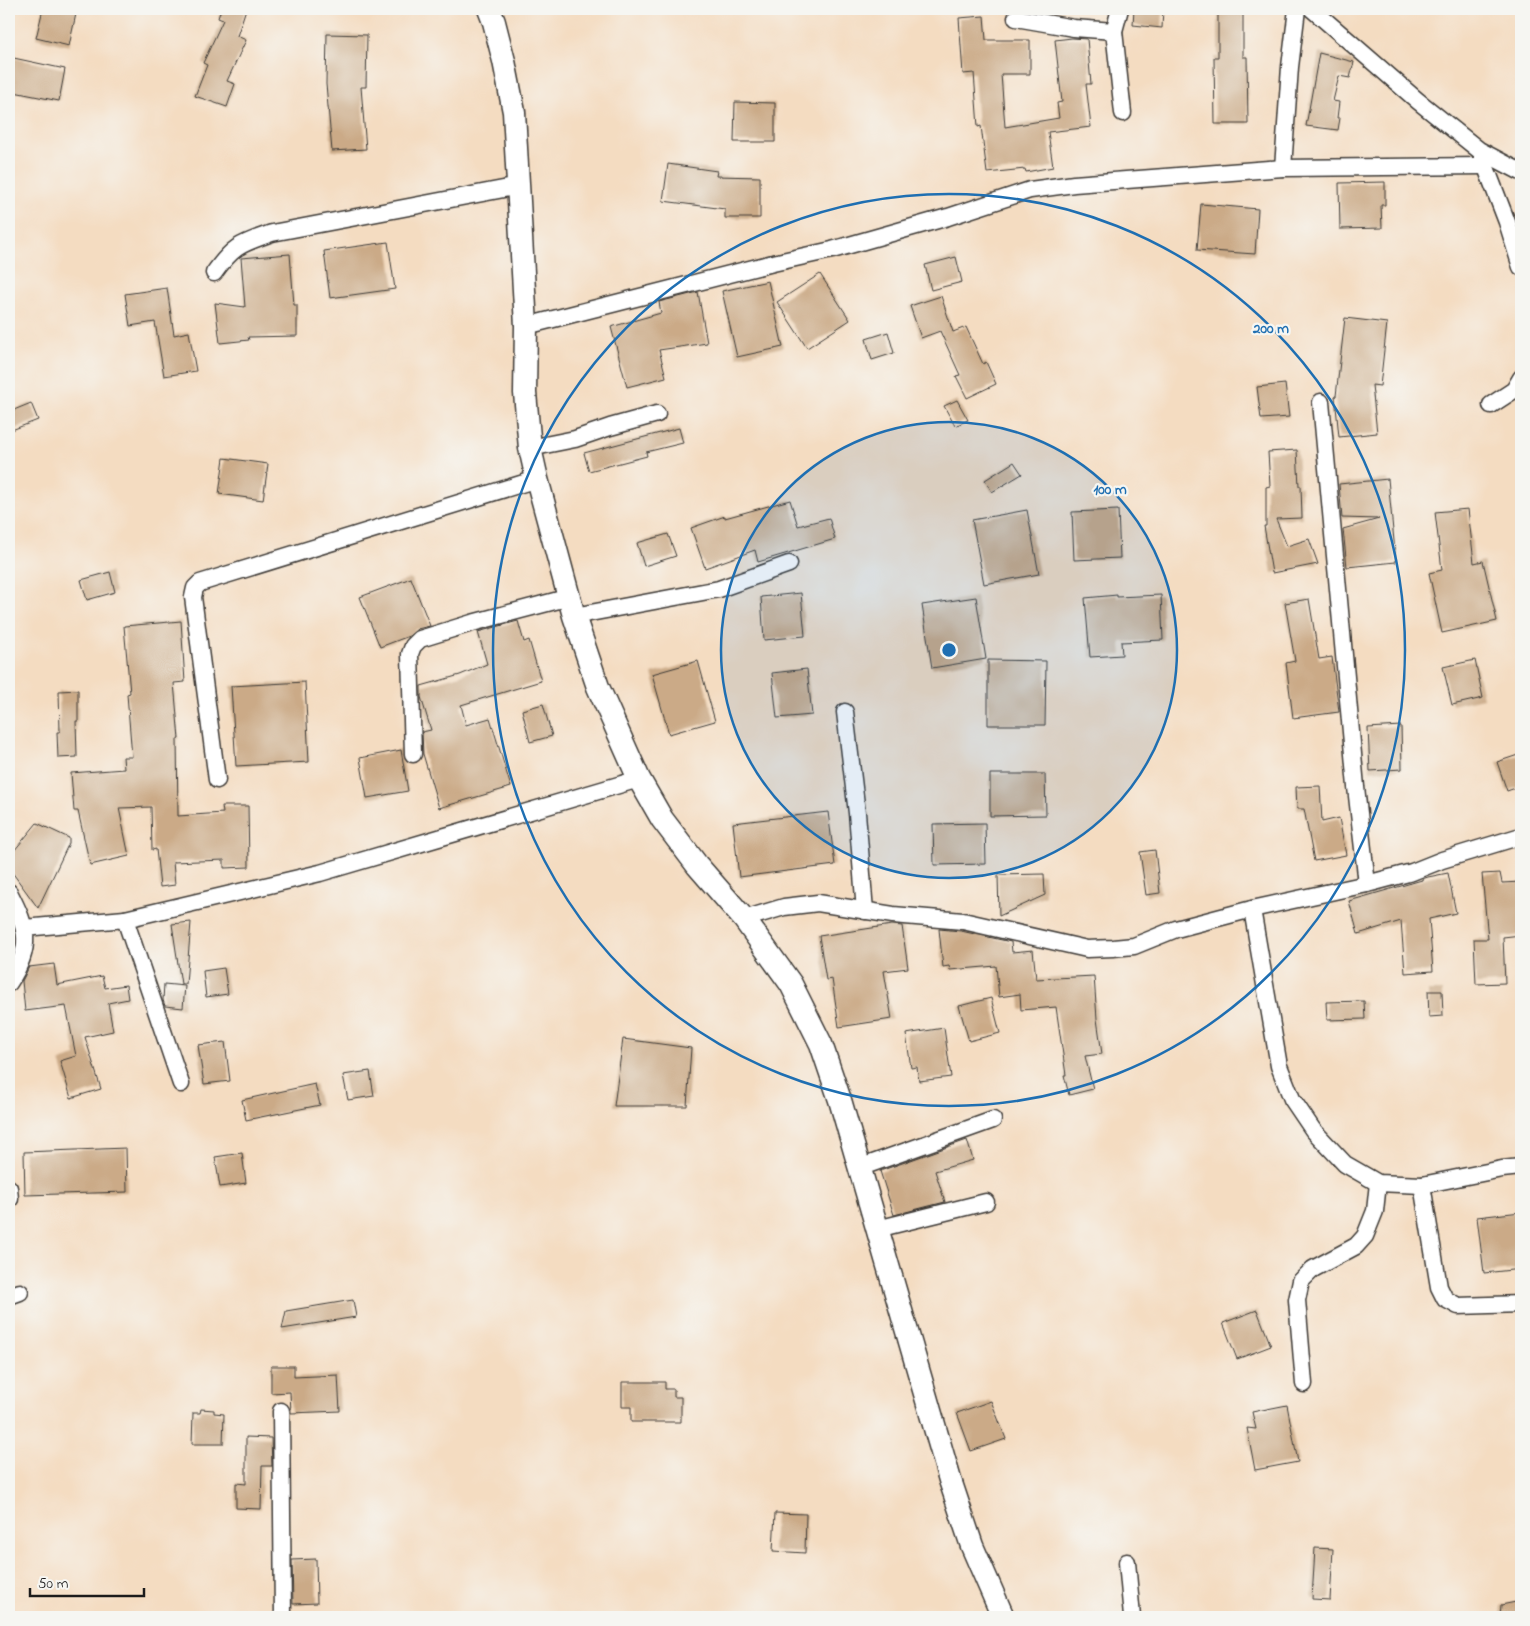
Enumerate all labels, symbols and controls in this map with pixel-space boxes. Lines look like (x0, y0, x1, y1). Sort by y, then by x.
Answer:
text: 200 m (1252, 318, 1289, 340)
text: 100 m (1093, 479, 1127, 501)
centre of rings (940, 641, 958, 659)
scale bar (30, 1566, 144, 1598)
text: 50 m (38, 1573, 69, 1595)

